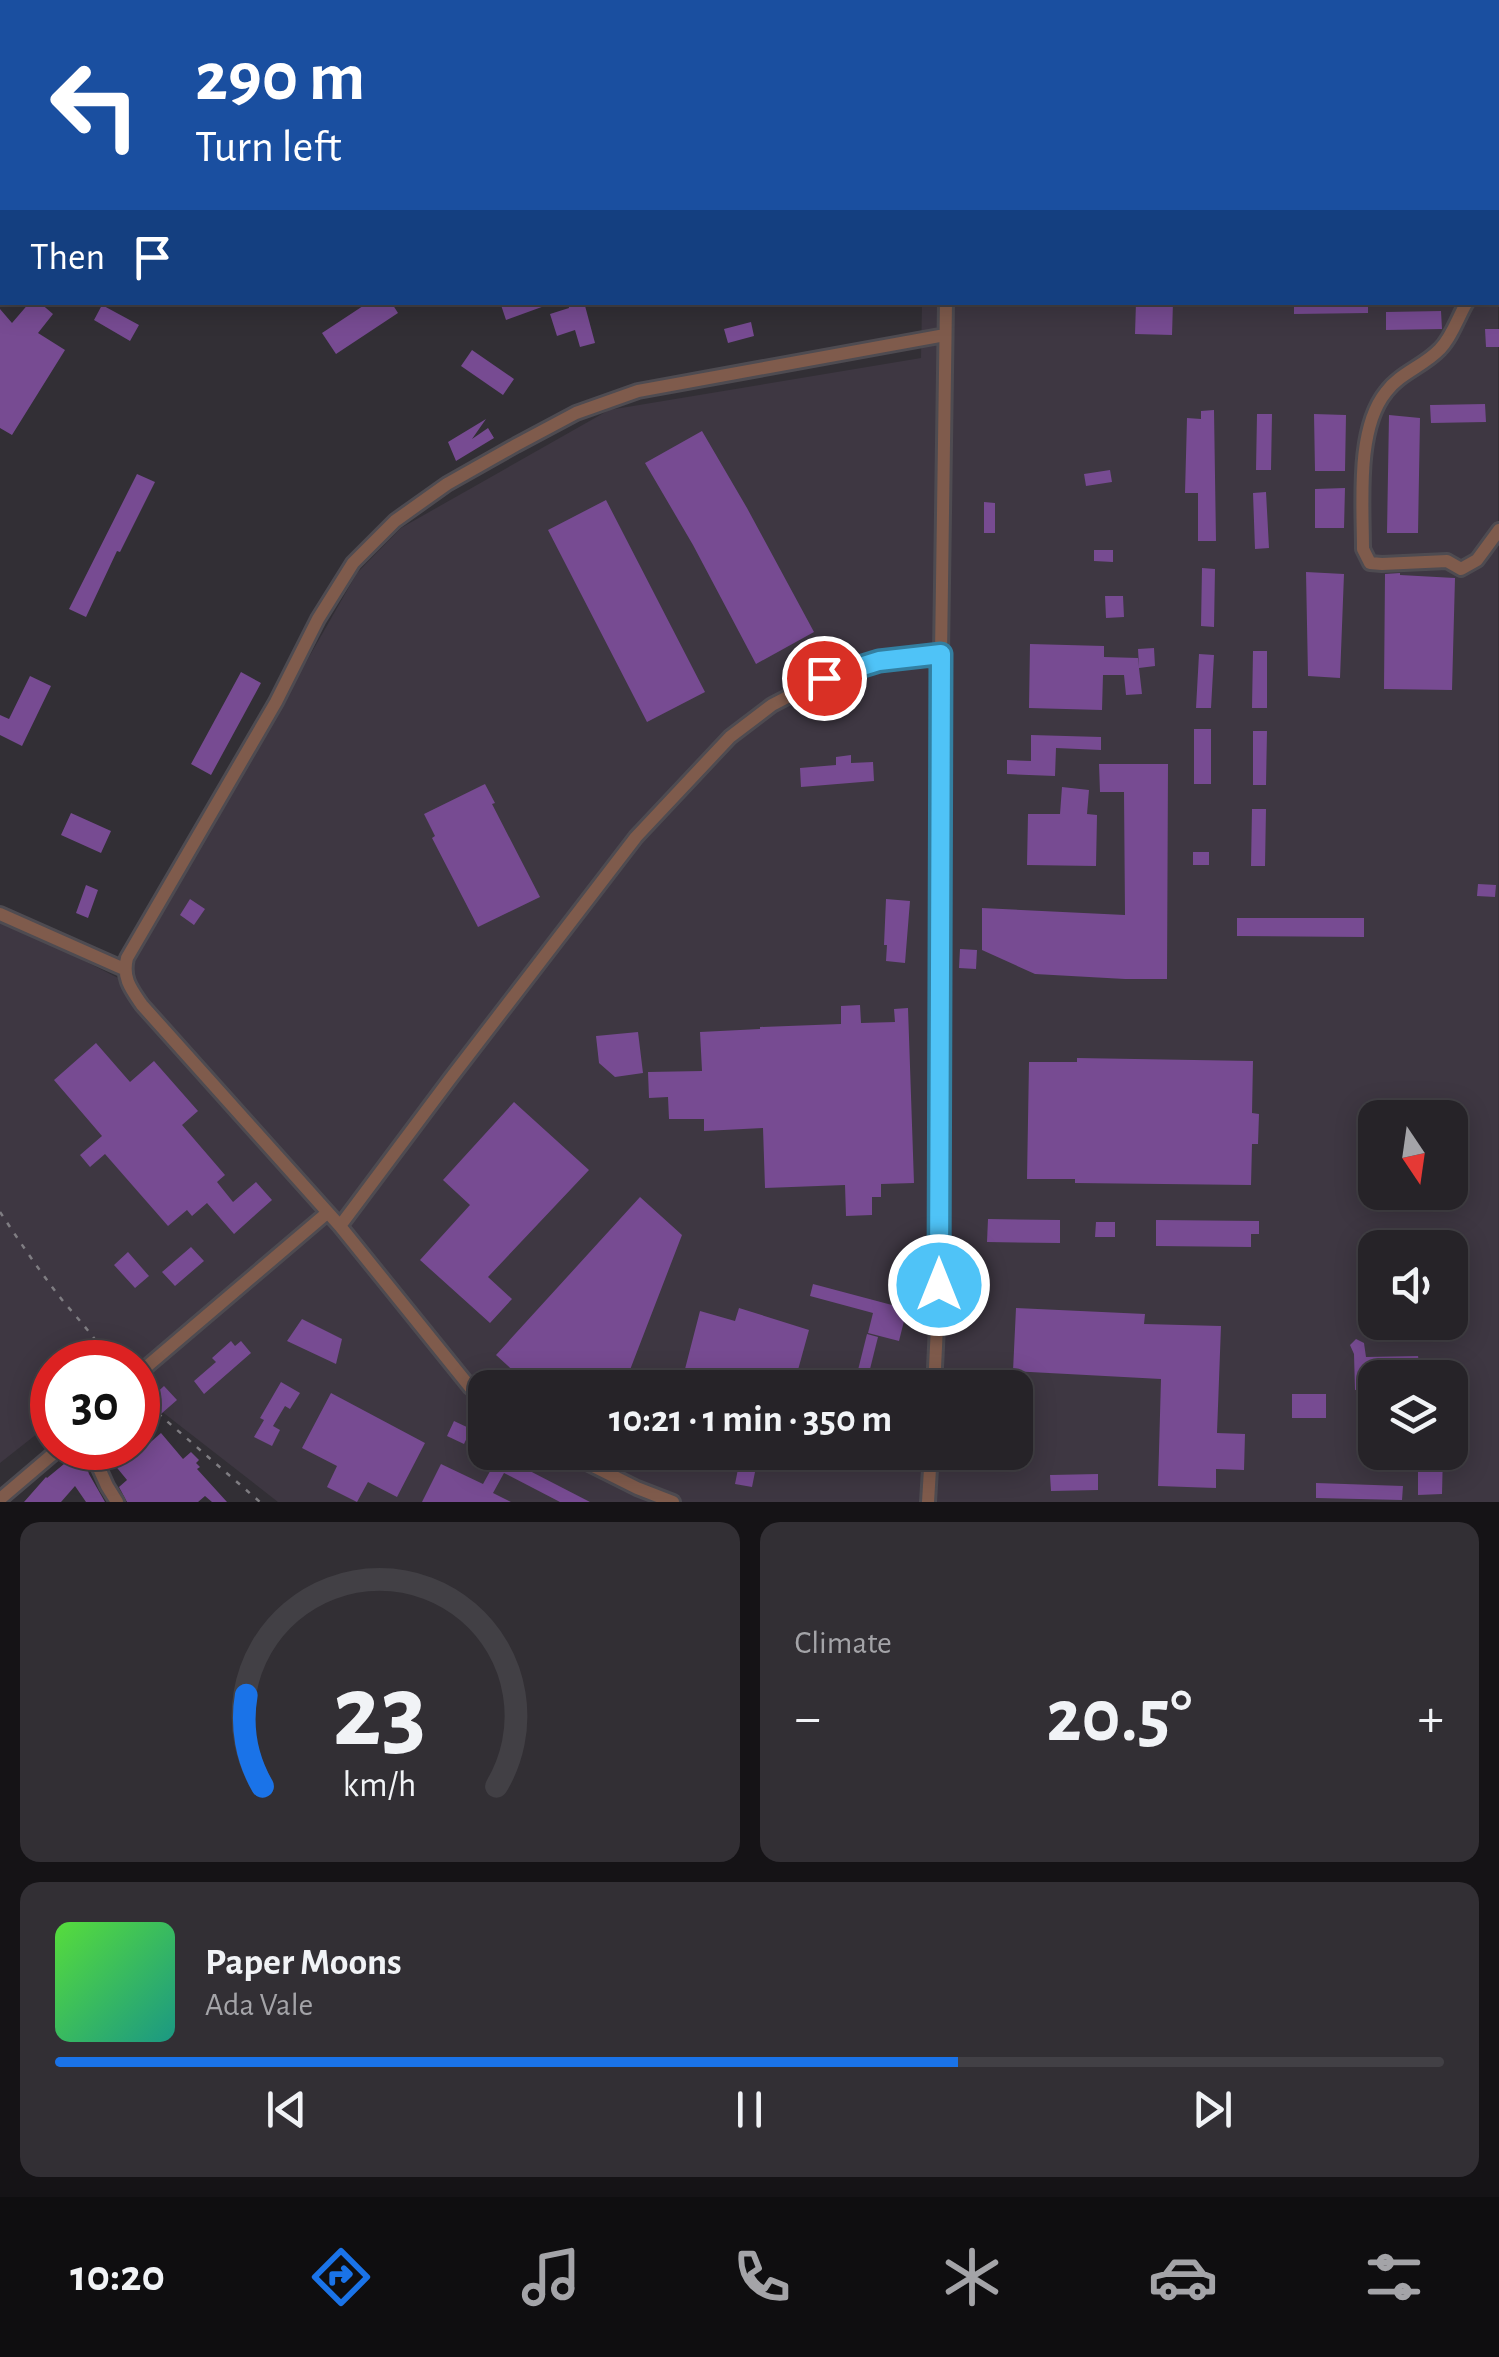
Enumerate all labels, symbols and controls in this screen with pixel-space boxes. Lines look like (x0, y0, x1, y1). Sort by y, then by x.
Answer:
icon: left (30, 40, 160, 170)
text: 290 m (195, 43, 365, 113)
text: Turn left (195, 125, 342, 170)
icon: arrive (125, 230, 180, 285)
text: Then (30, 239, 105, 277)
pin (782, 636, 867, 721)
icon: arrive (797, 651, 852, 706)
north arrow (1358, 1100, 1468, 1210)
map controls (1358, 1100, 1468, 1470)
button: sound (1358, 1230, 1468, 1340)
position arrow (887, 1233, 991, 1337)
speed limit sign: 30 (30, 1340, 160, 1470)
button: layers (1358, 1360, 1468, 1470)
text: 10:21 · 1 min · 350 m (609, 1401, 892, 1439)
text: Climate (795, 1627, 892, 1659)
text: 23 (333, 1661, 427, 1765)
text: 20.5° (1046, 1680, 1192, 1755)
text: − (795, 1691, 821, 1746)
text: + (1418, 1691, 1444, 1746)
text: km/h (343, 1767, 417, 1803)
text: Paper Moons (205, 1944, 402, 1982)
text: Ada Vale (205, 1989, 313, 2021)
icon: previous (259, 2082, 314, 2137)
icon: pause (722, 2082, 777, 2137)
icon: next (1185, 2082, 1240, 2137)
icon: directions (306, 2242, 376, 2312)
icon: music (516, 2242, 586, 2312)
icon: phone (727, 2242, 797, 2312)
icon: climate (937, 2242, 1007, 2312)
icon: car (1148, 2242, 1218, 2312)
icon: filters (1359, 2242, 1429, 2312)
text: 10:20 (70, 2254, 165, 2299)

